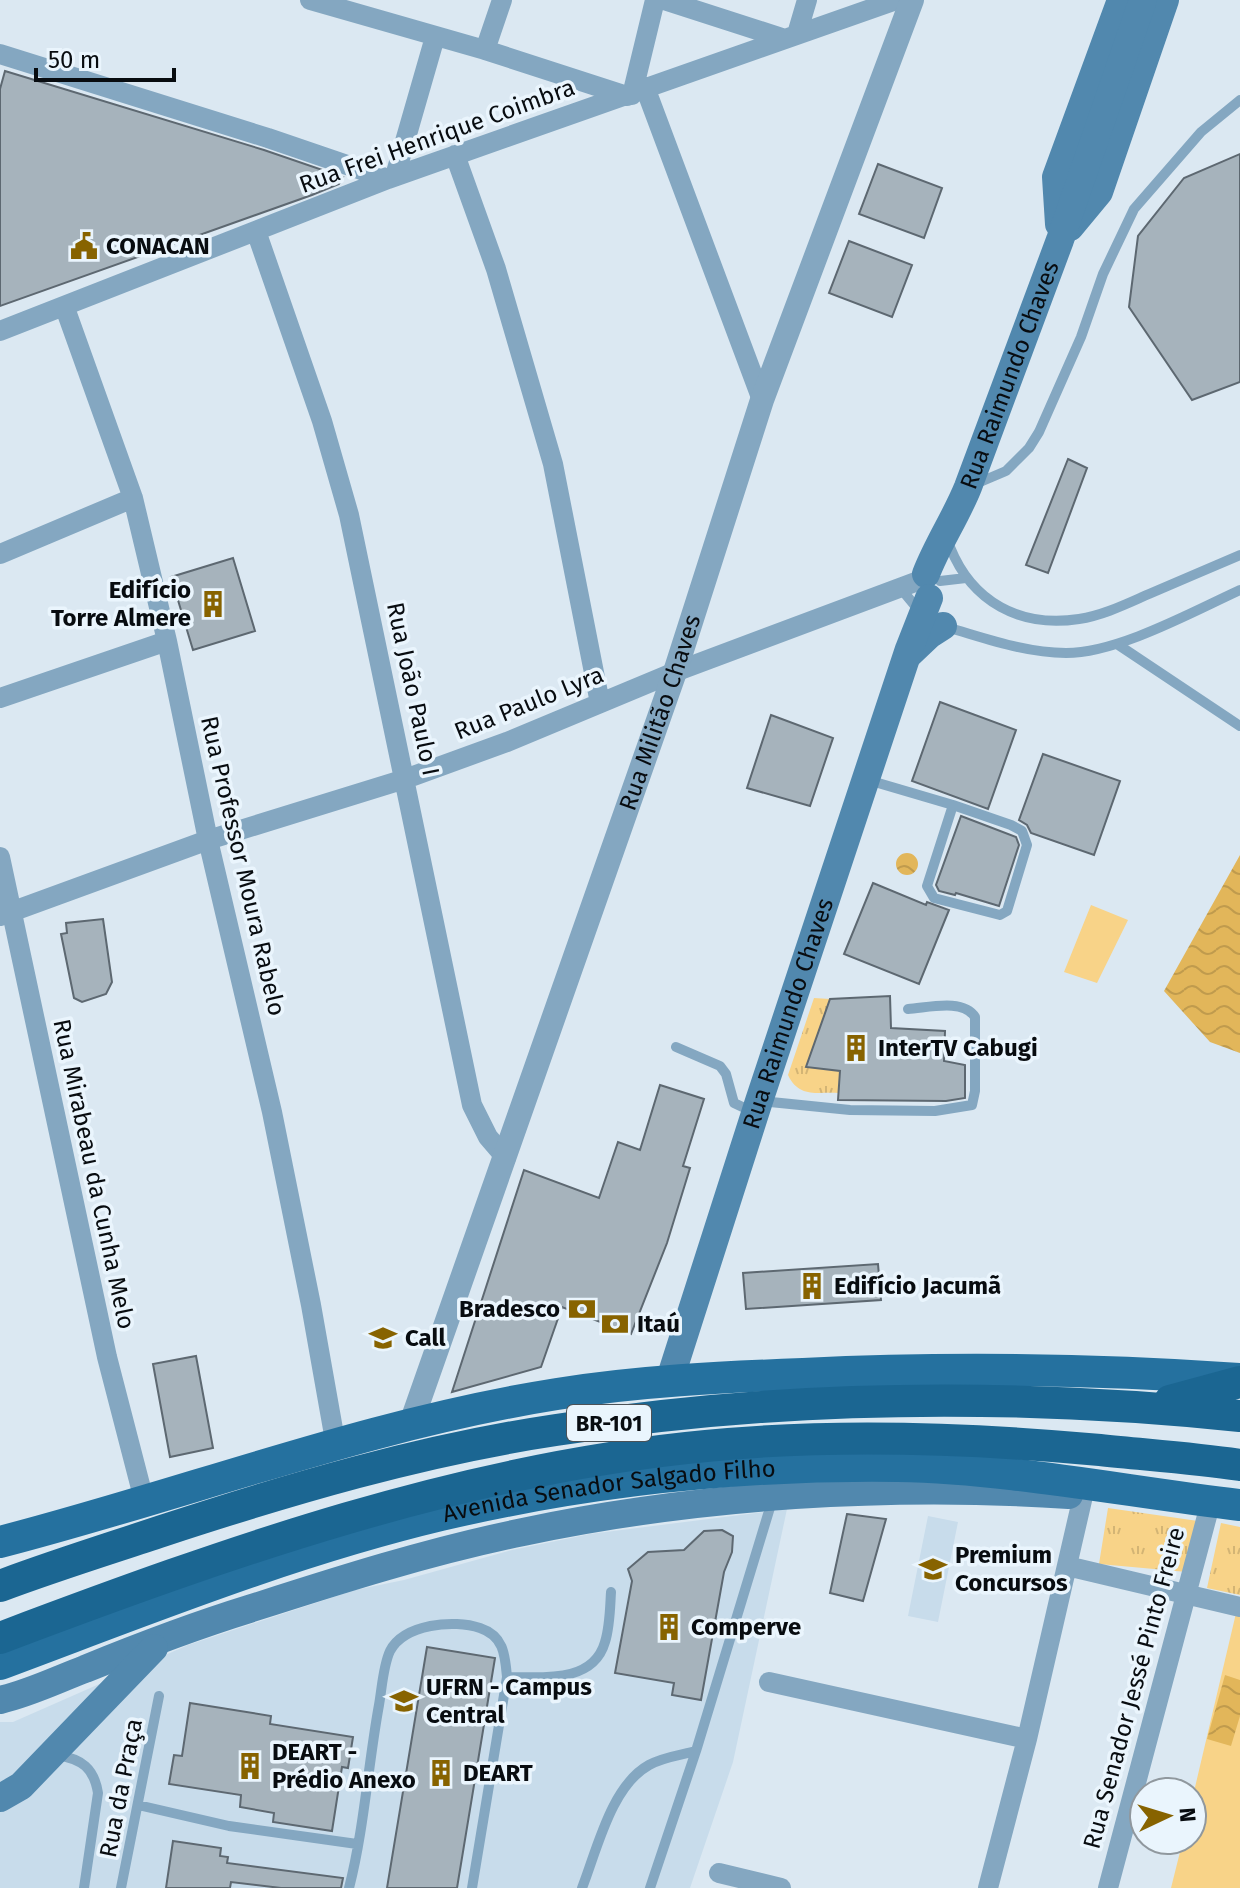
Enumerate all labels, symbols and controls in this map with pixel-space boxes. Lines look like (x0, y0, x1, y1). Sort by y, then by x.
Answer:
scale bar (36, 32, 174, 82)
text: 50 m (48, 46, 100, 74)
street label: Rua Frei Henrique Coimbra (296, 73, 578, 199)
public building icon: CONACAN (69, 231, 99, 261)
place label: CONACAN (106, 232, 210, 260)
street label: Rua Raimundo Chaves (954, 257, 1065, 493)
place label: Edifício Torre Almere (51, 576, 191, 632)
building icon: Edifício Torre Almere (198, 589, 228, 619)
street label: Rua João Paulo I (381, 600, 445, 778)
street label: Rua Militão Chaves (613, 611, 706, 814)
street label: Rua Paulo Lyra (450, 660, 608, 746)
street label: Rua Professor Moura Rabelo (195, 713, 291, 1019)
street label: Rua Raimundo Chaves (737, 895, 839, 1133)
street label: Rua Mirabeau da Cunha Melo (47, 1016, 141, 1332)
building icon: InterTV Cabugi (841, 1033, 871, 1063)
place label: InterTV Cabugi (878, 1034, 1038, 1062)
building icon: Edifício Jacumã (797, 1271, 827, 1301)
place label: Edifício Jacumã (834, 1272, 1001, 1300)
bank icon: Bradesco (567, 1294, 597, 1324)
place label: Bradesco (459, 1295, 560, 1323)
bank icon: Itaú (600, 1309, 630, 1339)
place label: Itaú (637, 1310, 680, 1338)
school or university icon: Call (368, 1323, 398, 1353)
place label: Call (405, 1324, 447, 1352)
road number: BR-101 (567, 1405, 651, 1441)
street label: Avenida Senador Salgado Filho (440, 1454, 776, 1528)
street label: Rua Senador Jessé Pinto Freire (1078, 1524, 1190, 1852)
place label: Premium Concursos (955, 1541, 1068, 1597)
school or university icon: Premium Concursos (918, 1554, 948, 1584)
building icon: Comperve (654, 1612, 684, 1642)
place label: Comperve (691, 1613, 801, 1641)
place label: UFRN - Campus Central (426, 1673, 592, 1729)
school or university icon: UFRN - Campus Central (389, 1686, 419, 1716)
street label: Rua da Praça (94, 1716, 148, 1860)
place label: DEART - Prédio Anexo (272, 1738, 416, 1794)
building icon: DEART - Prédio Anexo (235, 1751, 265, 1781)
building icon: DEART (426, 1758, 456, 1788)
place label: DEART (463, 1759, 533, 1787)
north arrow (1128, 1776, 1208, 1856)
text: N (1173, 1806, 1201, 1823)

